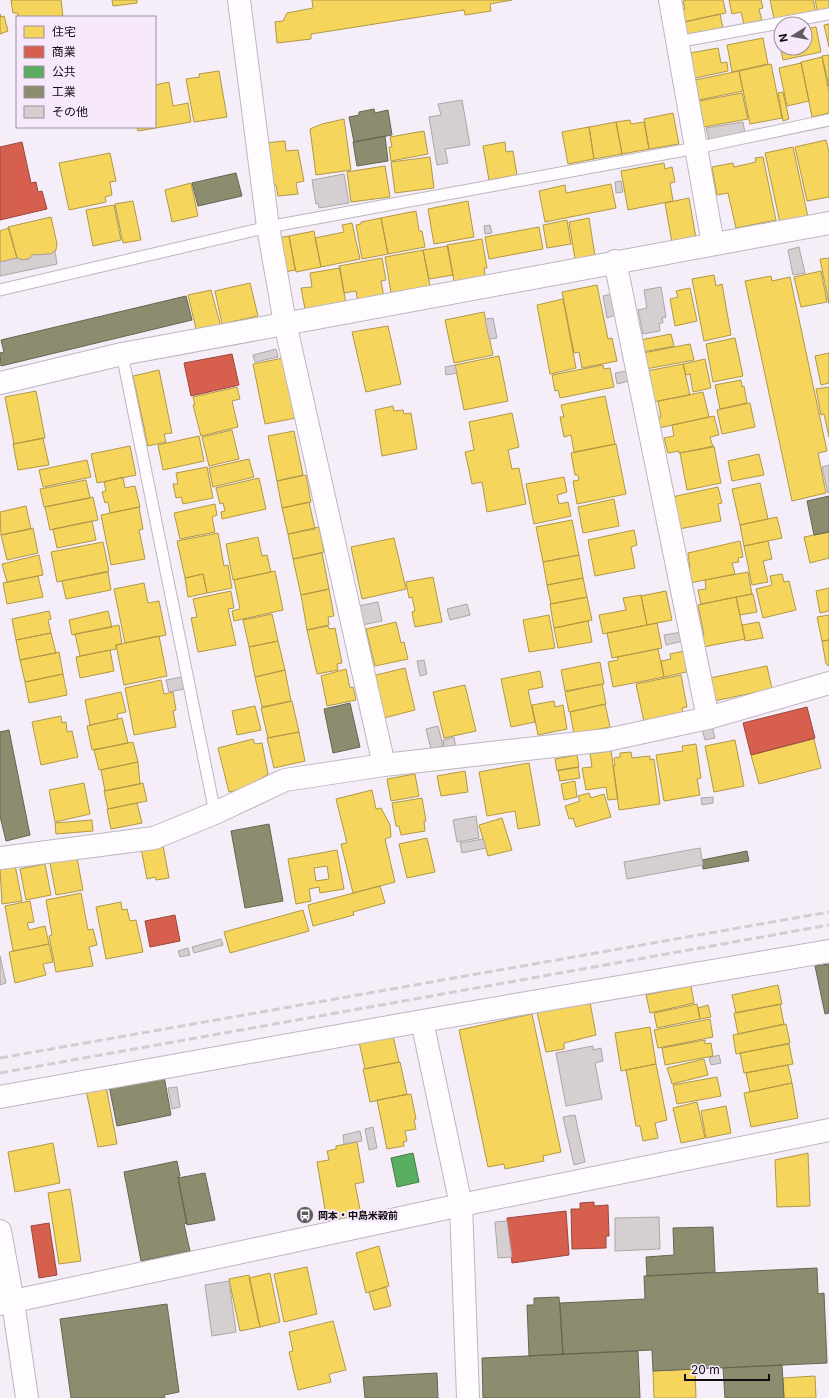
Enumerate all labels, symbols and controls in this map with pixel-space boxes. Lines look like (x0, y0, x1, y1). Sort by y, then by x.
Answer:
legend (16, 16, 156, 128)
north arrow (773, 16, 813, 56)
text: 住宅 (52, 24, 76, 39)
text: N (776, 32, 791, 43)
text: 商業 (52, 44, 76, 59)
text: 公共 (52, 64, 76, 79)
text: 工業 (52, 84, 76, 99)
text: その他 (52, 104, 88, 119)
bus stop icon: 岡本・中島米穀前 (295, 1205, 315, 1225)
place label: 岡本・中島米穀前 (318, 1209, 398, 1221)
scale bar (685, 1356, 769, 1382)
text: 20 m (691, 1362, 720, 1377)

